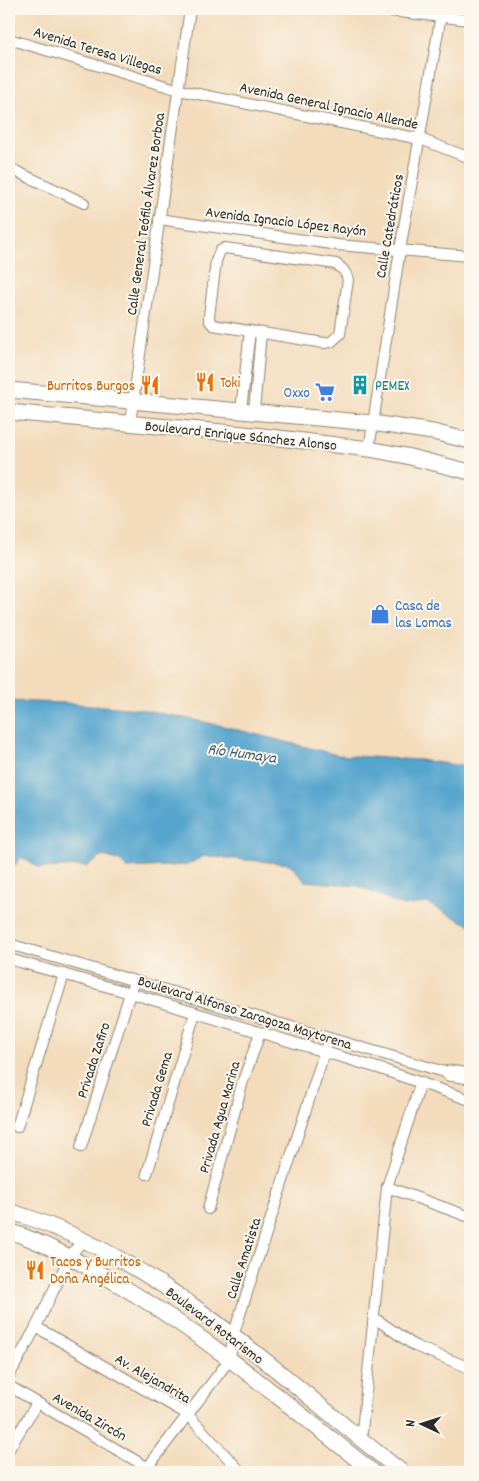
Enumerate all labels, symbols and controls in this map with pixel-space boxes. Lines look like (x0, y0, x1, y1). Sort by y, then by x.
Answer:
street label: Avenida Teresa Villegas (30, 22, 164, 82)
street label: Avenida General Ignacio Allende (237, 77, 420, 137)
street label: Calle General Teófilo Álvarez Borboa (122, 111, 172, 317)
street label: Calle Catedráticos (371, 172, 411, 280)
street label: Avenida Ignacio López Rayón (204, 202, 367, 244)
restaurant icon: Toki (194, 371, 216, 393)
place label: Toki (220, 373, 240, 395)
restaurant icon: Burritos Burgos (139, 374, 161, 396)
building icon: PEMEX (349, 374, 371, 396)
place label: Burritos Burgos (47, 376, 135, 398)
place label: PEMEX (375, 376, 410, 398)
supermarket icon: Oxxo (314, 381, 336, 403)
place label: Oxxo (284, 383, 310, 405)
street label: Boulevard Enrique Sánchez Alonso (144, 416, 338, 458)
place label: Casa de las Lomas (395, 596, 452, 635)
shop icon: Casa de las Lomas (369, 603, 391, 625)
water label: Río Humaya (206, 738, 279, 771)
street label: Boulevard Alfonso Zaragoza Maytorena (135, 971, 355, 1057)
street label: Privada Zafiro (72, 1019, 118, 1101)
street label: Privada Gema (136, 1048, 180, 1130)
street label: Privada Agua Marina (194, 1058, 248, 1176)
street label: Calle Amatista (221, 1214, 269, 1302)
place label: Tacos y Burritos Doña Angélica (50, 1252, 141, 1291)
restaurant icon: Tacos y Burritos Doña Angélica (24, 1259, 46, 1281)
street label: Boulevard Rotarismo (160, 1282, 268, 1371)
street label: Av. Alejandrita (110, 1349, 195, 1411)
street label: Avenida Zircón (48, 1388, 130, 1448)
north arrow (396, 1398, 446, 1448)
text: N (401, 1419, 421, 1427)

